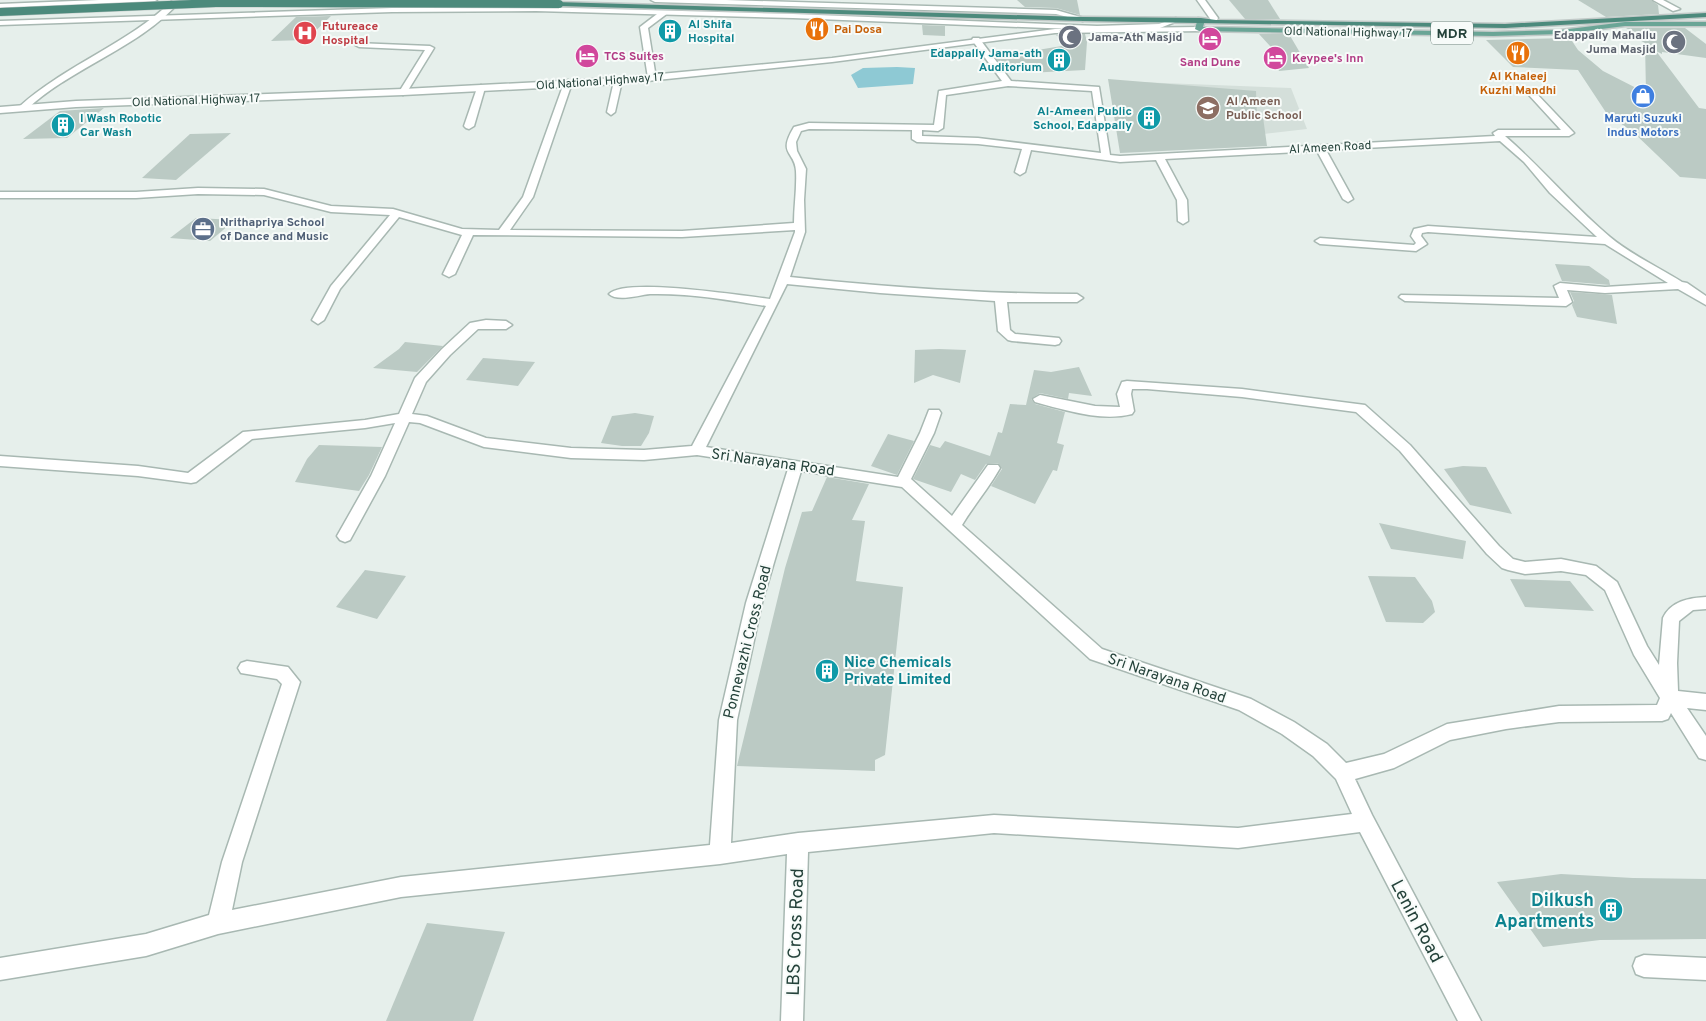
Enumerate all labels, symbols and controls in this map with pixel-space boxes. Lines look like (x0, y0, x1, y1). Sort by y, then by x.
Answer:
restaurant icon: Pai Dosa (804, 16, 830, 42)
place label: Al Shifa Hospital (688, 17, 734, 47)
building icon: Al Shifa Hospital (657, 18, 683, 44)
place label: Futureace Hospital (322, 19, 378, 49)
hospital icon: Futureace Hospital (292, 20, 318, 46)
place label: Pai Dosa (834, 22, 882, 38)
road number: MDR (1431, 22, 1473, 44)
mosque icon: Jama-Ath Masjid (1057, 24, 1083, 50)
street label: Old National Highway 17 (1284, 24, 1412, 42)
hotel icon: Sand Dune (1197, 26, 1223, 52)
place label: Edappally Mahallu Juma Masjid (1554, 28, 1656, 58)
mosque icon: Edappally Mahallu Juma Masjid (1661, 29, 1687, 55)
place label: Jama-Ath Masjid (1088, 30, 1183, 46)
restaurant icon: Al Khaleej Kuzhi Mandhi (1505, 40, 1531, 66)
hotel icon: TCS Suites (574, 43, 600, 69)
hotel icon: Keypee's Inn (1262, 45, 1288, 71)
place label: Edappally Jama-ath Auditorium (930, 46, 1042, 76)
building icon: Edappally Jama-ath Auditorium (1046, 47, 1072, 73)
place label: TCS Suites (604, 49, 664, 65)
place label: Keypee's Inn (1292, 51, 1364, 67)
place label: Sand Dune (1180, 55, 1241, 71)
place label: Al Khaleej Kuzhi Mandhi (1480, 69, 1556, 99)
street label: Old National Highway 17 (536, 70, 665, 94)
shop icon: Maruti Suzuki Indus Motors (1630, 83, 1656, 109)
street label: Old National Highway 17 (132, 91, 260, 111)
place label: Al Ameen Public School (1226, 94, 1302, 124)
school or university icon: Al Ameen Public School (1195, 95, 1221, 121)
place label: Al-Ameen Public School, Edappally (1033, 104, 1132, 134)
building icon: Al-Ameen Public School, Edappally (1136, 105, 1162, 131)
place label: I Wash Robotic Car Wash (80, 111, 162, 141)
place label: Maruti Suzuki Indus Motors (1604, 111, 1682, 141)
building icon: I Wash Robotic Car Wash (50, 112, 76, 138)
street label: Al Ameen Road (1288, 138, 1372, 158)
place label: Nrithapriya School of Dance and Music (220, 215, 329, 245)
office icon: Nrithapriya School of Dance and Music (190, 216, 216, 242)
street label: Sri Narayana Road (710, 445, 836, 482)
street label: Ponnevazhi Cross Road (720, 564, 777, 721)
street label: Sri Narayana Road (1105, 650, 1228, 709)
place label: Nice Chemicals Private Limited (844, 654, 952, 690)
building icon: Nice Chemicals Private Limited (814, 658, 840, 684)
street label: LBS Cross Road (783, 868, 810, 996)
street label: Lenin Road (1384, 876, 1447, 967)
place label: Dilkush Apartments (1494, 890, 1594, 934)
building icon: Dilkush Apartments (1598, 897, 1624, 923)

